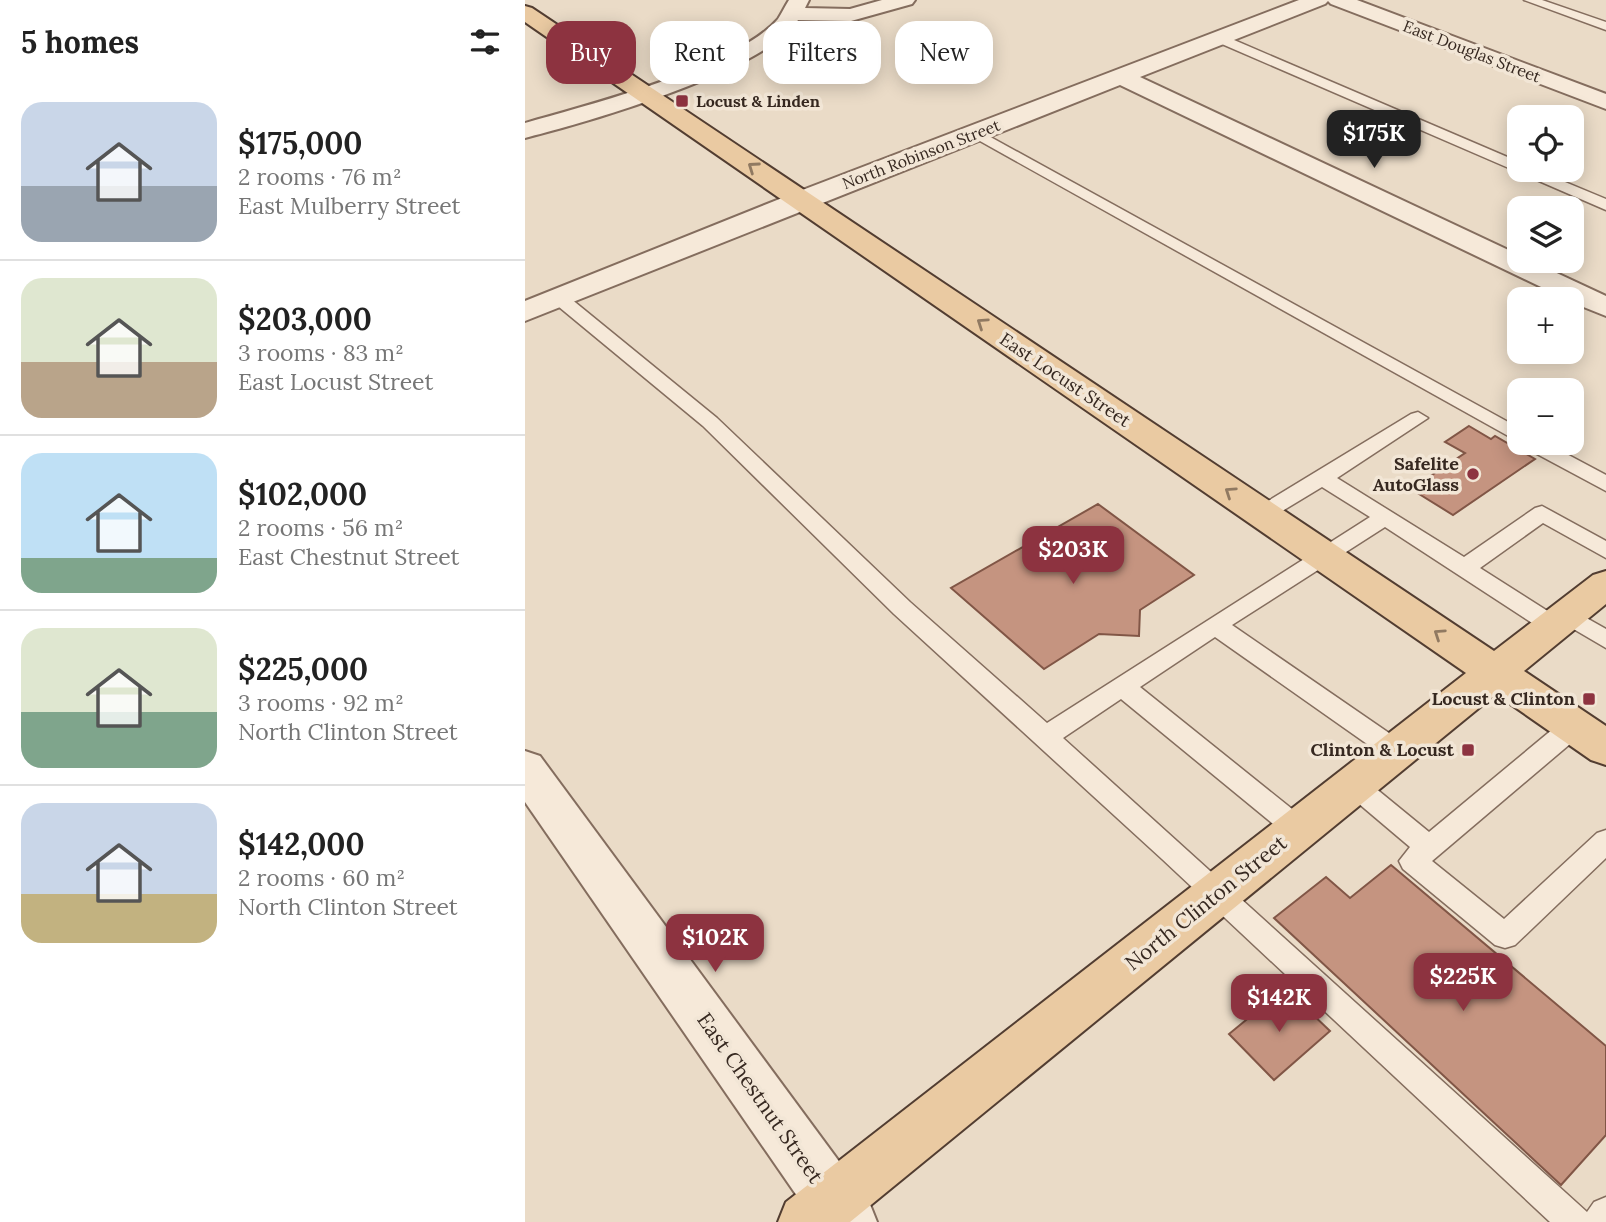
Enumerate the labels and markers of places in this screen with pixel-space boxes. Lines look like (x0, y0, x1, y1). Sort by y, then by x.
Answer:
place label: Locust & Linden (696, 91, 820, 111)
marker: Locust & Linden (674, 93, 690, 109)
pin: $175K (1325, 110, 1423, 170)
place label: Safelite AutoGlass (1373, 452, 1459, 496)
marker: Safelite AutoGlass (1465, 466, 1481, 482)
pin: $203K (1024, 526, 1122, 586)
place label: Locust & Clinton (1431, 687, 1576, 710)
marker: Locust & Clinton (1581, 691, 1597, 707)
place label: Clinton & Locust (1310, 738, 1455, 761)
marker: Clinton & Locust (1460, 742, 1476, 758)
pin: $102K (666, 914, 764, 974)
pin: $225K (1414, 954, 1512, 1013)
pin: $142K (1230, 974, 1328, 1034)

